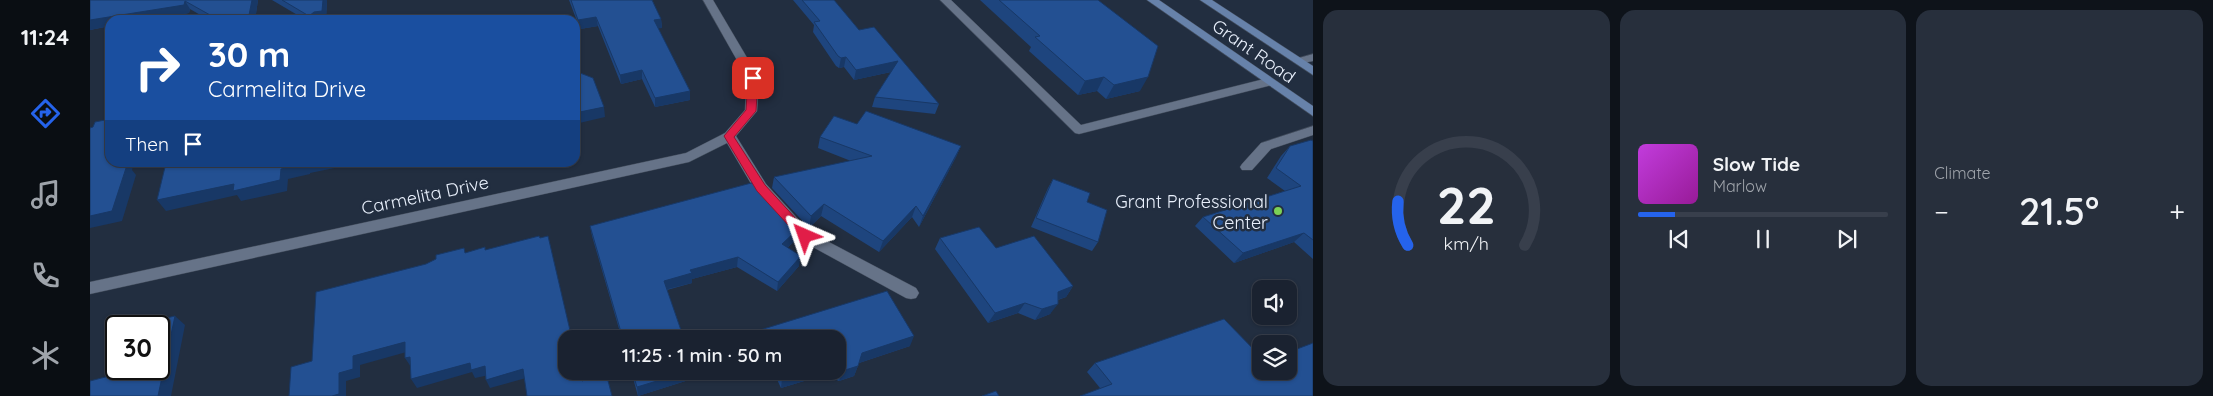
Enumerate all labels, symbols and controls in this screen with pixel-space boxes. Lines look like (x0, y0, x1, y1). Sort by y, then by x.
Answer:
street label: Grant Road (1208, 14, 1300, 88)
text: 11:24 (21, 23, 69, 51)
text: 30 m (208, 32, 290, 76)
icon: right (125, 35, 190, 100)
pin (732, 57, 774, 99)
icon: arrive (739, 64, 767, 92)
text: Carmelita Drive (208, 75, 366, 103)
icon: directions (28, 96, 63, 131)
icon: arrive (179, 130, 207, 158)
text: Then (125, 132, 169, 156)
text: Slow Tide (1713, 152, 1800, 176)
text: Climate (1934, 163, 1991, 183)
street label: Carmelita Drive (359, 170, 491, 220)
text: 22 (1437, 172, 1496, 237)
text: Marlow (1713, 176, 1767, 196)
icon: music (28, 177, 63, 212)
text: 21.5° (2019, 187, 2099, 235)
place label: Grant Professional Center (1115, 190, 1268, 234)
text: − (1934, 194, 1949, 229)
text: + (2169, 194, 2185, 229)
marker: Grant Professional Center (1272, 205, 1284, 217)
position arrow (778, 209, 830, 261)
icon: previous (1665, 225, 1693, 253)
icon: pause (1749, 225, 1777, 253)
icon: next (1833, 225, 1861, 253)
text: km/h (1444, 232, 1489, 254)
icon: phone (28, 258, 63, 293)
map controls (1252, 280, 1297, 380)
button: sound (1252, 280, 1297, 325)
speed limit sign: 30 (105, 315, 170, 380)
button: layers (1252, 335, 1297, 380)
icon: climate (28, 338, 63, 373)
text: 11:25 · 1 min · 50 m (622, 343, 782, 367)

